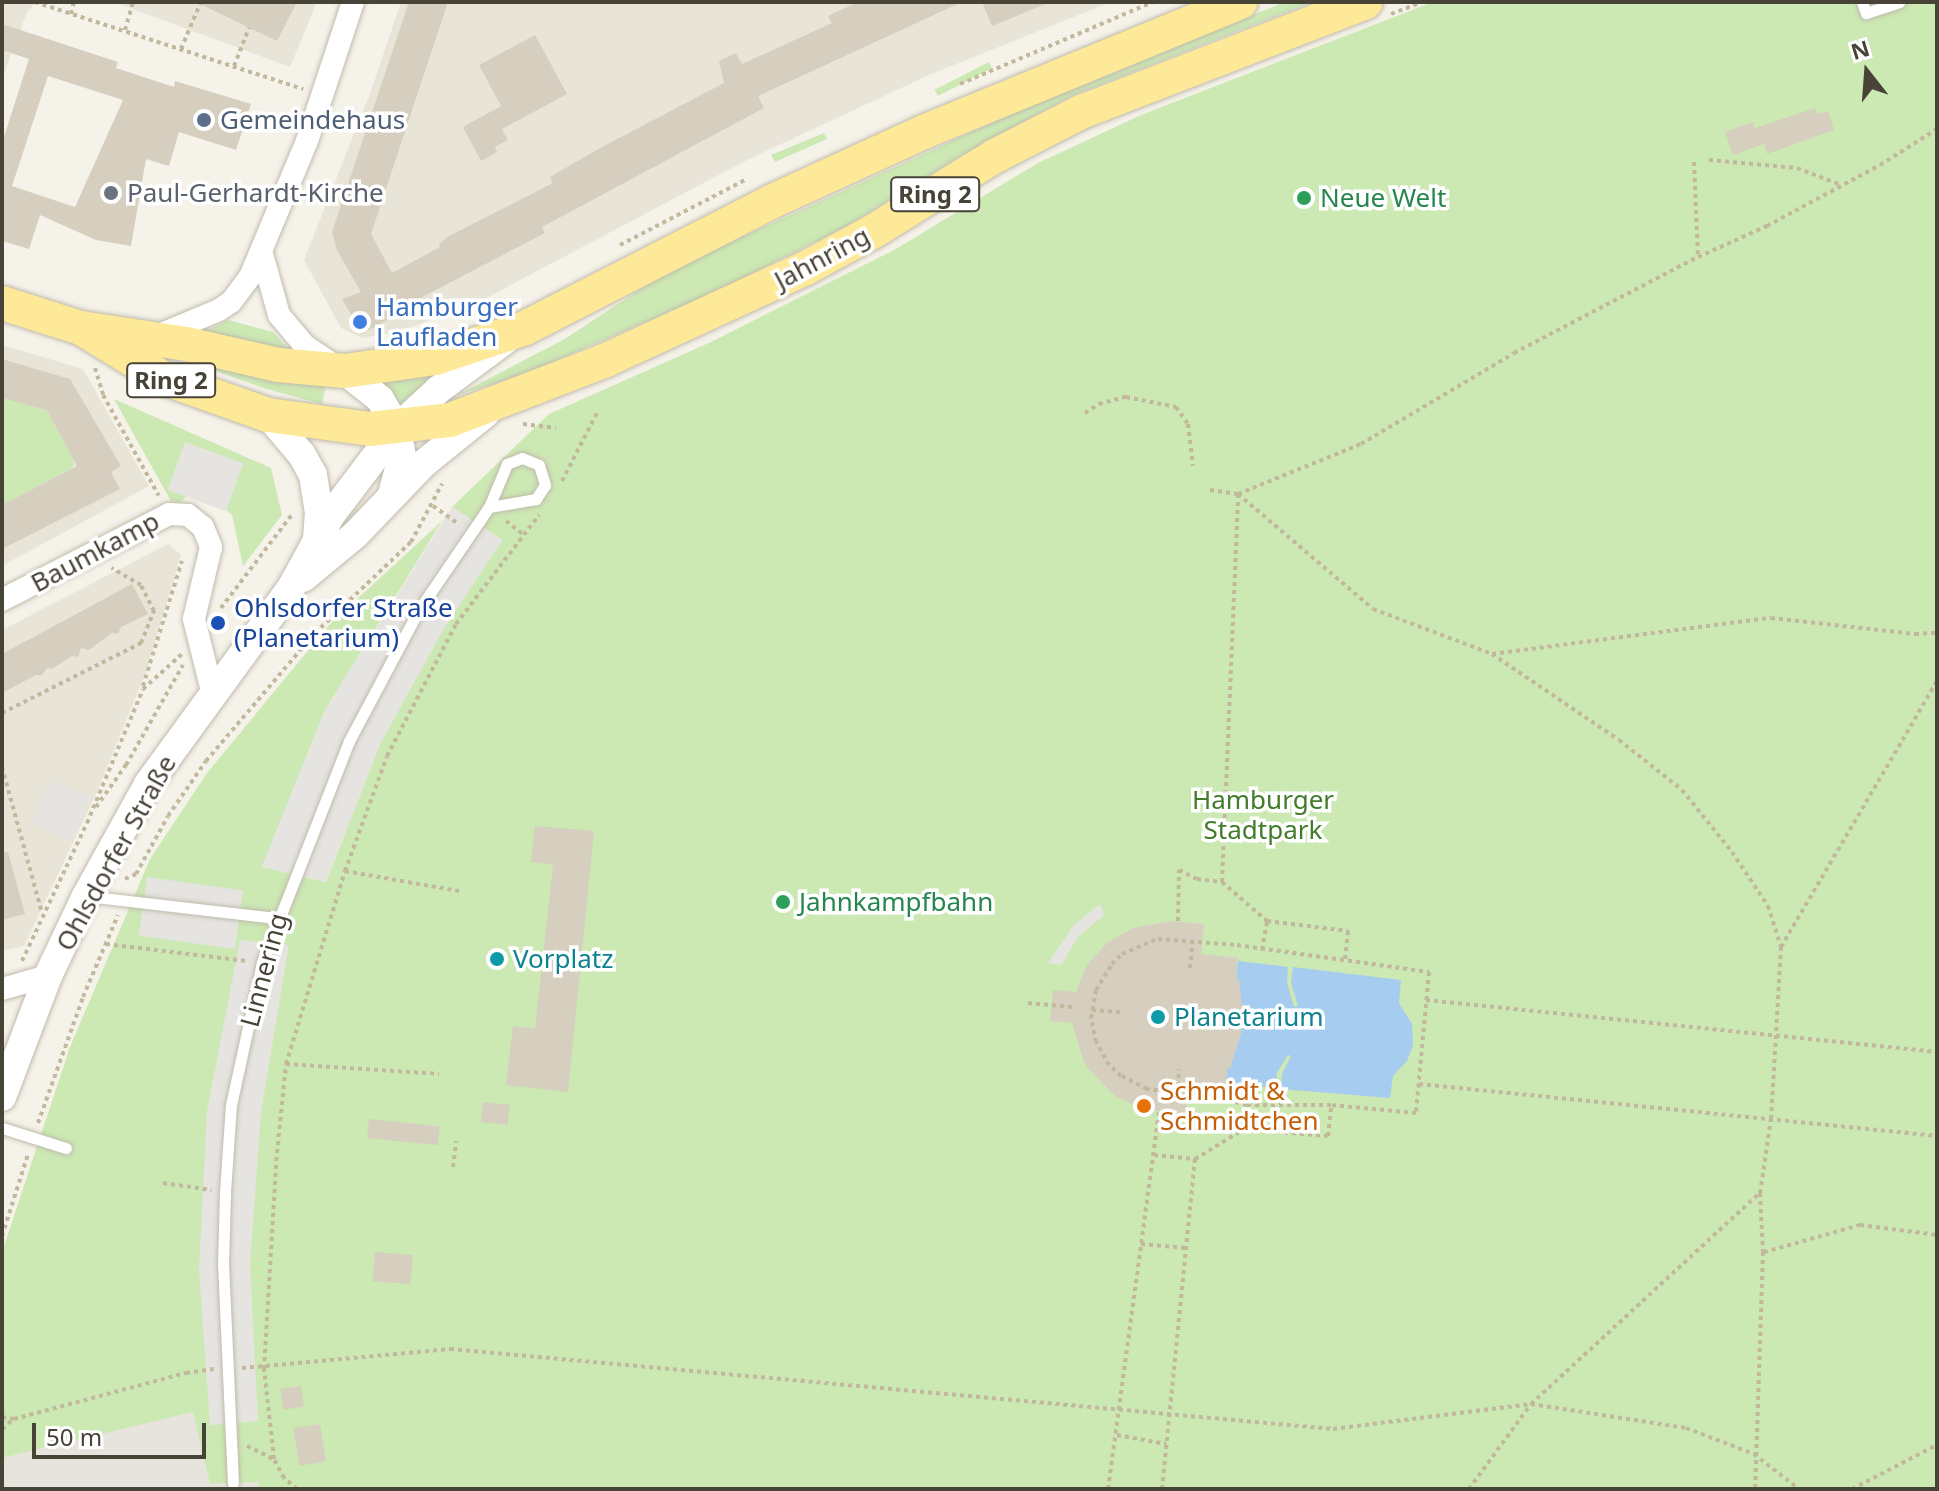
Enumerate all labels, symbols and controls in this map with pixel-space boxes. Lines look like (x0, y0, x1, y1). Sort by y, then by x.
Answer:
north arrow (1827, 32, 1907, 112)
text: N (1847, 32, 1873, 66)
place label: Gemeindehaus (220, 104, 405, 136)
marker: Gemeindehaus (195, 111, 213, 129)
road number: Ring 2 (889, 174, 981, 214)
place label: Paul-Gerhardt-Kirche (127, 177, 384, 209)
place label: Neue Welt (1320, 182, 1446, 214)
marker: Paul-Gerhardt-Kirche (102, 184, 120, 202)
marker: Neue Welt (1295, 189, 1313, 207)
street label: Jahnring (769, 220, 875, 296)
place label: Hamburger Laufladen (376, 291, 518, 352)
marker: Hamburger Laufladen (351, 313, 369, 331)
road number: Ring 2 (125, 360, 217, 400)
street label: Baumkamp (26, 505, 164, 599)
place label: Ohlsdorfer Straße (Planetarium) (234, 592, 453, 654)
marker: Ohlsdorfer Straße (Planetarium) (209, 614, 227, 632)
street label: Ohlsdorfer Straße (49, 750, 183, 956)
park label: Hamburger Stadtpark (1192, 784, 1334, 846)
place label: Jahnkampfbahn (799, 886, 993, 918)
marker: Jahnkampfbahn (774, 893, 792, 911)
street label: Linnering (234, 910, 294, 1030)
place label: Vorplatz (513, 943, 613, 975)
marker: Vorplatz (488, 950, 506, 968)
place label: Planetarium (1174, 1001, 1324, 1033)
marker: Planetarium (1149, 1008, 1167, 1026)
place label: Schmidt & Schmidtchen (1160, 1075, 1318, 1136)
marker: Schmidt & Schmidtchen (1135, 1097, 1153, 1115)
scale bar (36, 1407, 210, 1457)
text: 50 m (46, 1420, 102, 1453)

